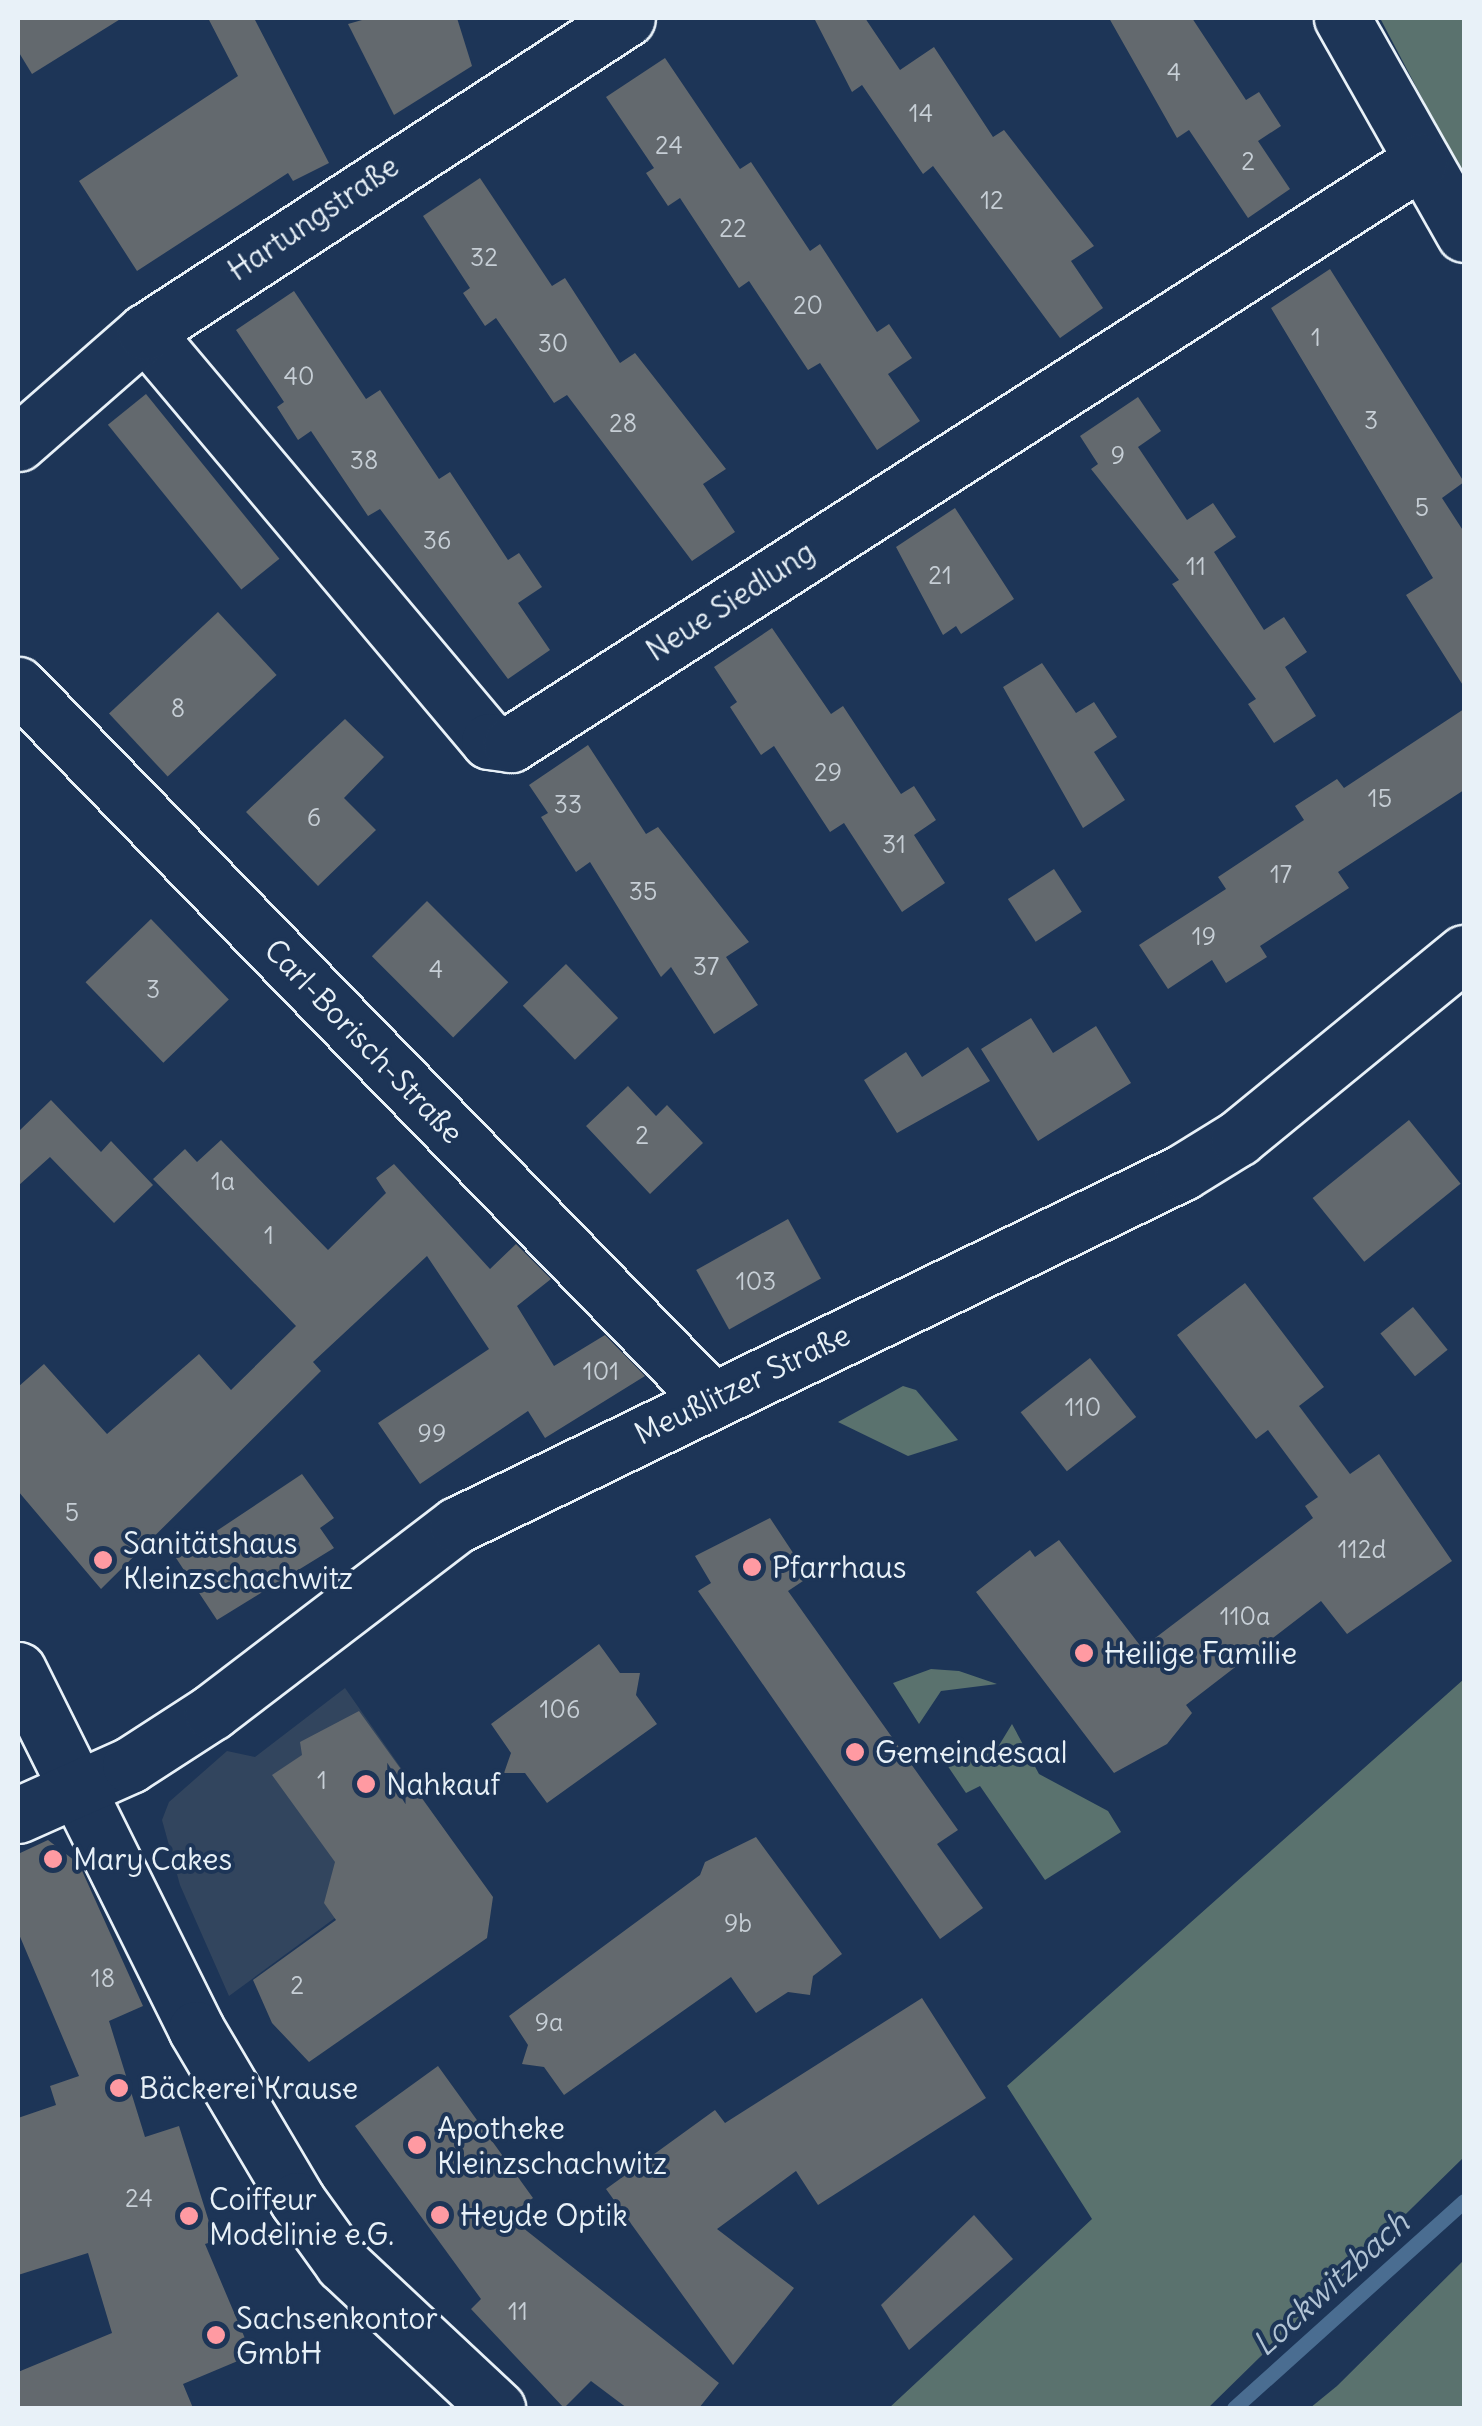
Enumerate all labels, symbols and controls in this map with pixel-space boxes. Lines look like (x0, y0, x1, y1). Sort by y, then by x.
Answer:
house number: 4 (1167, 57, 1181, 87)
house number: 14 (909, 98, 933, 128)
house number: 24 (655, 130, 683, 160)
house number: 2 (1241, 146, 1255, 176)
street label: Hartungstraße (221, 148, 405, 288)
house number: 12 (980, 185, 1004, 215)
house number: 22 (719, 213, 747, 243)
house number: 32 (470, 242, 498, 272)
house number: 20 (793, 290, 823, 320)
house number: 1 (1311, 322, 1321, 352)
house number: 30 (538, 328, 568, 358)
house number: 40 (284, 361, 314, 391)
house number: 3 (1364, 405, 1378, 435)
house number: 28 (609, 408, 637, 438)
house number: 9 (1111, 440, 1125, 470)
house number: 38 (350, 445, 378, 475)
house number: 5 (1415, 492, 1429, 522)
house number: 36 (423, 525, 451, 555)
street label: Neue Siedlung (639, 533, 821, 669)
house number: 11 (1186, 551, 1206, 581)
house number: 21 (928, 560, 952, 590)
house number: 8 (171, 693, 185, 723)
house number: 29 (814, 757, 842, 787)
house number: 15 (1368, 783, 1392, 813)
house number: 33 (554, 789, 582, 819)
house number: 6 (307, 802, 321, 832)
house number: 31 (882, 829, 906, 859)
house number: 17 (1270, 859, 1292, 889)
house number: 35 (629, 876, 657, 906)
house number: 19 (1192, 921, 1216, 951)
street label: Carl-Borisch-Straße (257, 931, 471, 1151)
house number: 37 (693, 951, 719, 981)
house number: 4 (429, 954, 443, 984)
house number: 3 (146, 974, 160, 1004)
house number: 2 (635, 1120, 649, 1150)
house number: 1a (211, 1166, 235, 1196)
house number: 1 (264, 1220, 274, 1250)
house number: 103 (736, 1266, 776, 1296)
street label: Meußlitzer Straße (629, 1316, 855, 1452)
house number: 101 (583, 1356, 619, 1386)
house number: 110 (1065, 1392, 1101, 1422)
house number: 99 (418, 1418, 446, 1448)
house number: 5 (65, 1497, 79, 1527)
place label: Sanitätshaus Kleinzschachwitz (123, 1525, 353, 1596)
house number: 112d (1338, 1534, 1386, 1564)
marker: Sanitätshaus Kleinzschachwitz (92, 1549, 114, 1571)
place label: Pfarrhaus (772, 1549, 906, 1585)
marker: Pfarrhaus (741, 1556, 763, 1578)
house number: 110a (1220, 1601, 1270, 1631)
place label: Heilige Familie (1104, 1635, 1297, 1671)
marker: Heilige Familie (1073, 1642, 1095, 1664)
house number: 106 (540, 1694, 580, 1724)
place label: Gemeindesaal (875, 1734, 1068, 1770)
marker: Gemeindesaal (844, 1741, 866, 1763)
house number: 1 (317, 1765, 327, 1795)
place label: Nahkauf (386, 1766, 500, 1802)
marker: Nahkauf (355, 1773, 377, 1795)
place label: Mary Cakes (73, 1841, 232, 1877)
marker: Mary Cakes (42, 1848, 64, 1870)
house number: 9b (724, 1908, 752, 1938)
house number: 18 (91, 1963, 115, 1993)
house number: 2 (290, 1970, 304, 2000)
house number: 9a (535, 2007, 563, 2037)
place label: Bäckerei Krause (139, 2070, 358, 2106)
marker: Bäckerei Krause (108, 2077, 130, 2099)
place label: Apotheke Kleinzschachwitz (437, 2110, 667, 2180)
marker: Apotheke Kleinzschachwitz (406, 2134, 428, 2156)
place label: Coiffeur Modelinie e.G. (209, 2181, 394, 2252)
house number: 24 (125, 2183, 153, 2213)
place label: Heyde Optik (460, 2197, 628, 2233)
marker: Heyde Optik (429, 2204, 451, 2226)
water label: Lockwitzbach (1245, 2204, 1417, 2364)
marker: Coiffeur Modelinie e.G. (178, 2205, 200, 2227)
house number: 11 (508, 2296, 528, 2326)
place label: Sachsenkontor GmbH (236, 2300, 438, 2370)
marker: Sachsenkontor GmbH (205, 2324, 227, 2346)

